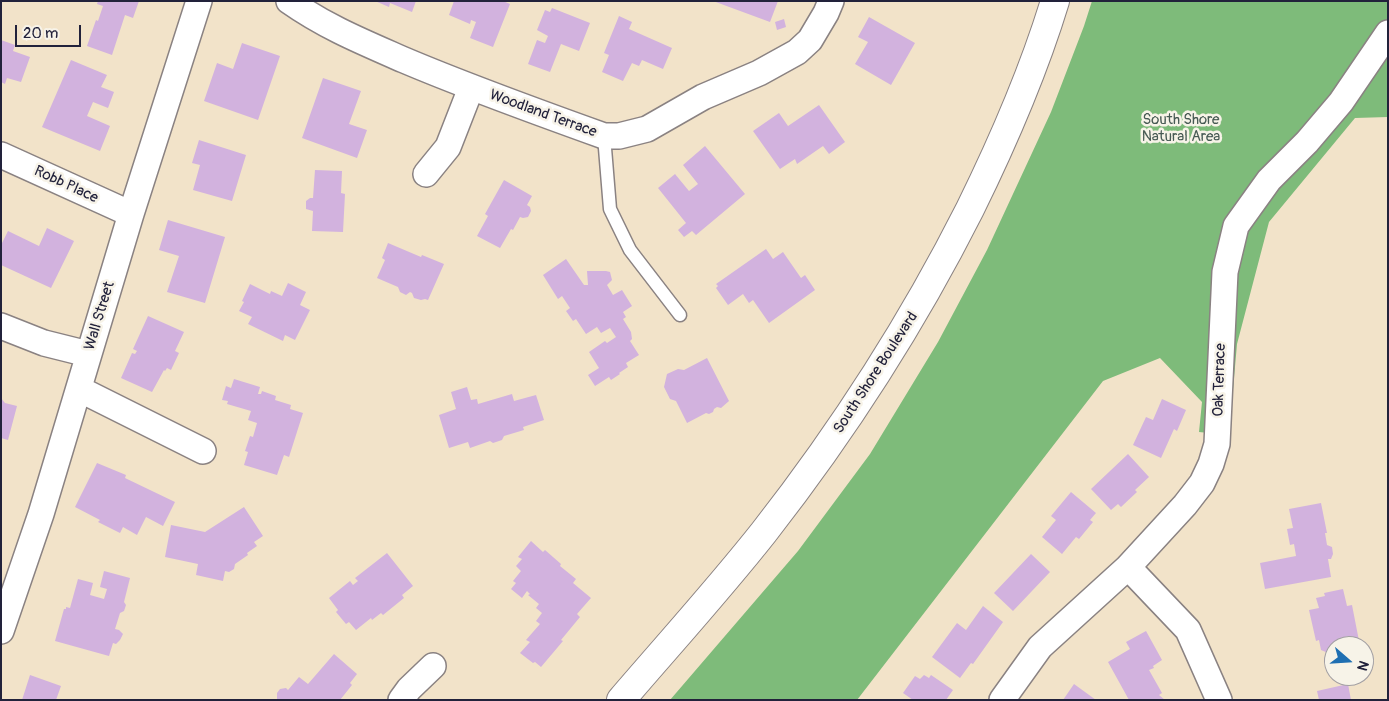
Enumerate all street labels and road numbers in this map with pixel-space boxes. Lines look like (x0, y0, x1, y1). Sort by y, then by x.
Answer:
street label: Woodland Terrace (487, 86, 599, 142)
street label: Robb Place (31, 162, 101, 208)
street label: Wall Street (81, 279, 119, 353)
street label: South Shore Boulevard (830, 309, 922, 437)
street label: Oak Terrace (1210, 343, 1230, 417)

